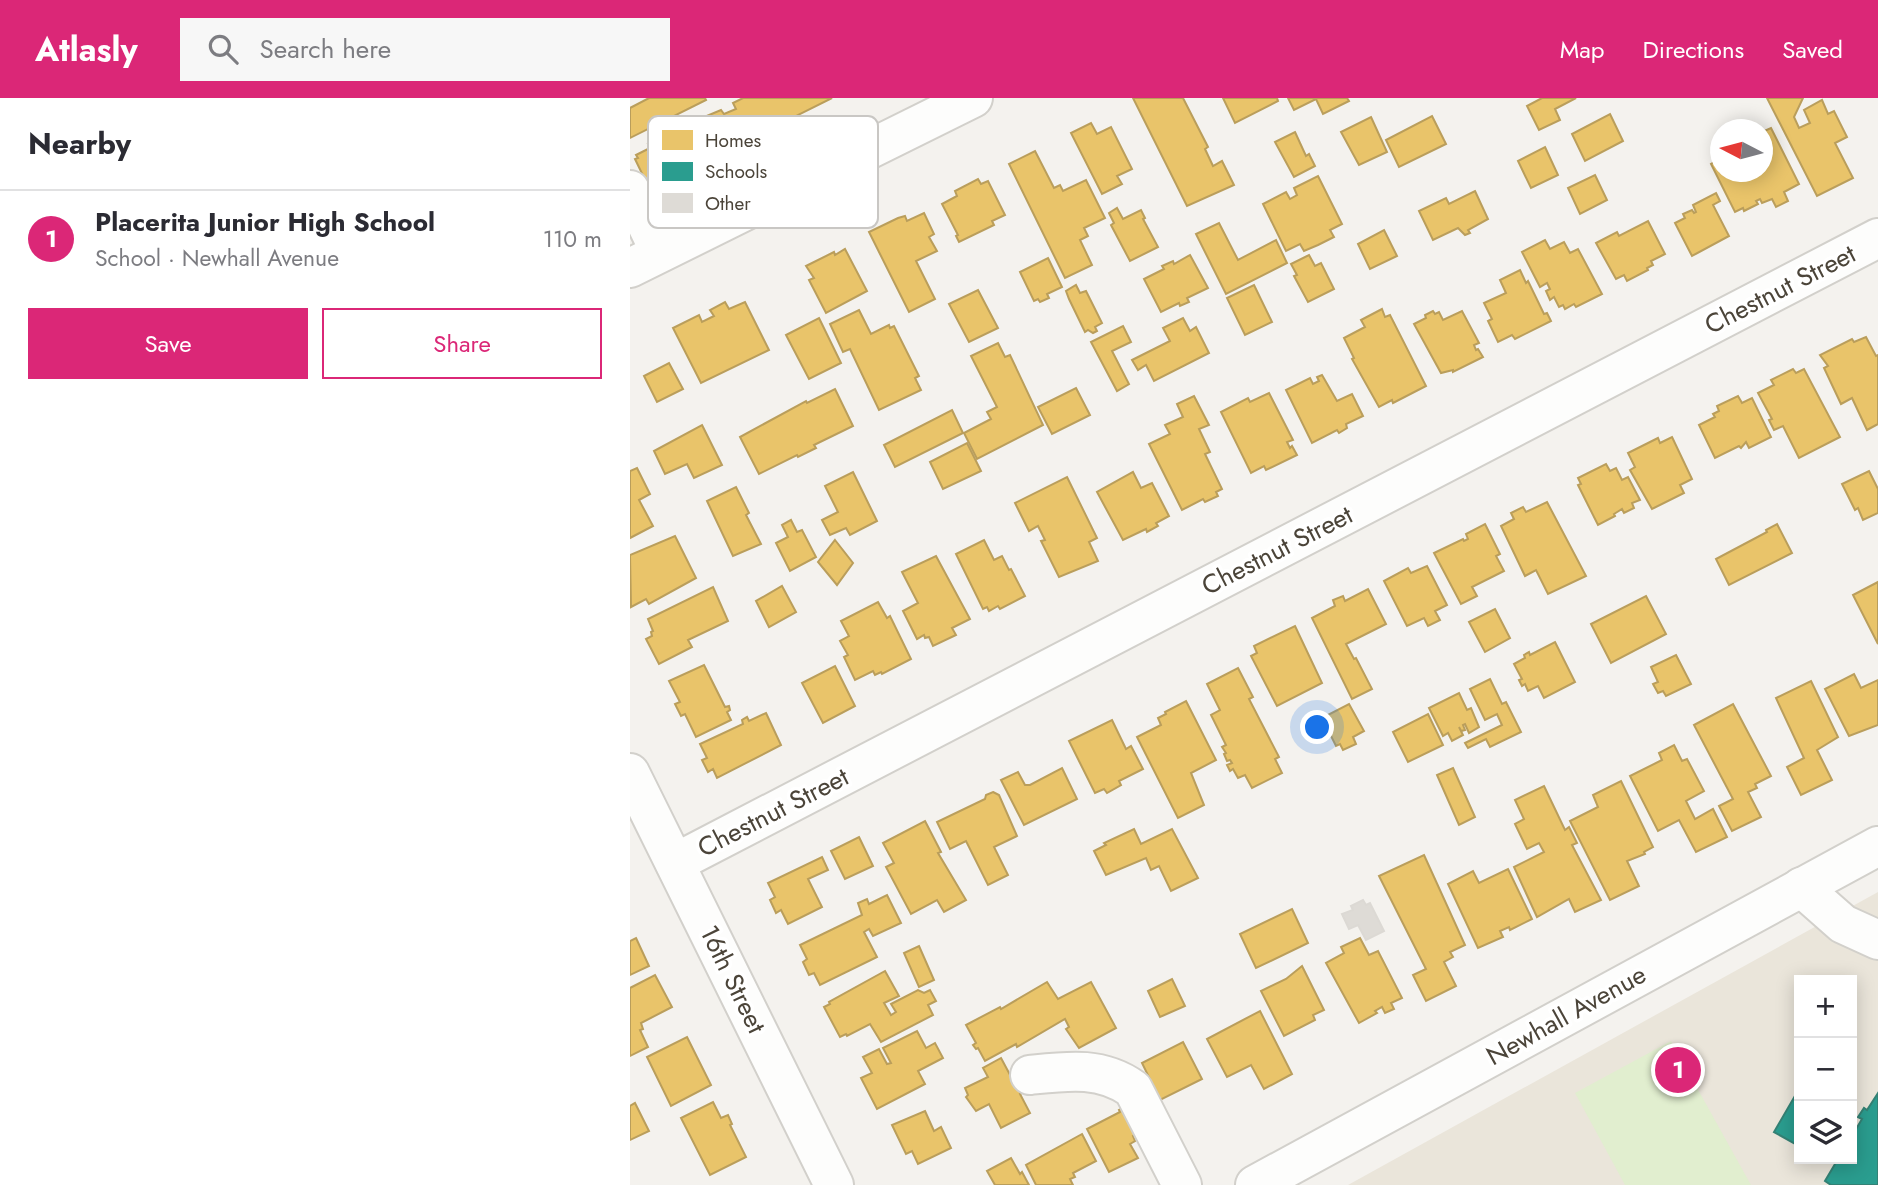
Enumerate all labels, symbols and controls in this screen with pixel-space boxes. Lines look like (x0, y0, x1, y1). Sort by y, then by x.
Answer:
search box (180, 18, 670, 81)
text: Atlasly (35, 26, 138, 73)
icon: search (204, 30, 242, 68)
text: Search here (260, 30, 391, 68)
text: Map (1560, 32, 1605, 67)
text: Directions (1643, 32, 1744, 67)
text: Saved (1782, 32, 1843, 67)
legend (648, 116, 878, 228)
north arrow (1710, 119, 1773, 182)
text: Nearby (28, 122, 131, 165)
text: Homes (705, 127, 762, 154)
text: Schools (705, 158, 768, 185)
text: Other (705, 190, 751, 217)
text: Placerita Junior High School (95, 203, 435, 241)
text: 1 (45, 222, 57, 256)
text: 110 m (543, 222, 602, 256)
street label: Chestnut Street (1698, 234, 1863, 343)
text: School · Newhall Avenue (95, 241, 339, 275)
button: Save (28, 308, 308, 379)
button: Share (322, 308, 602, 379)
street label: Chestnut Street (1195, 495, 1360, 604)
your location (1300, 710, 1334, 744)
street label: Chestnut Street (691, 757, 856, 866)
street label: 16th Street (690, 918, 776, 1040)
street label: Newhall Avenue (1479, 955, 1653, 1075)
map controls (1794, 975, 1857, 1164)
button: + (1794, 975, 1857, 1038)
button: − (1794, 1038, 1857, 1101)
pin: 1 (1655, 1044, 1701, 1096)
button: layers (1794, 1101, 1857, 1164)

